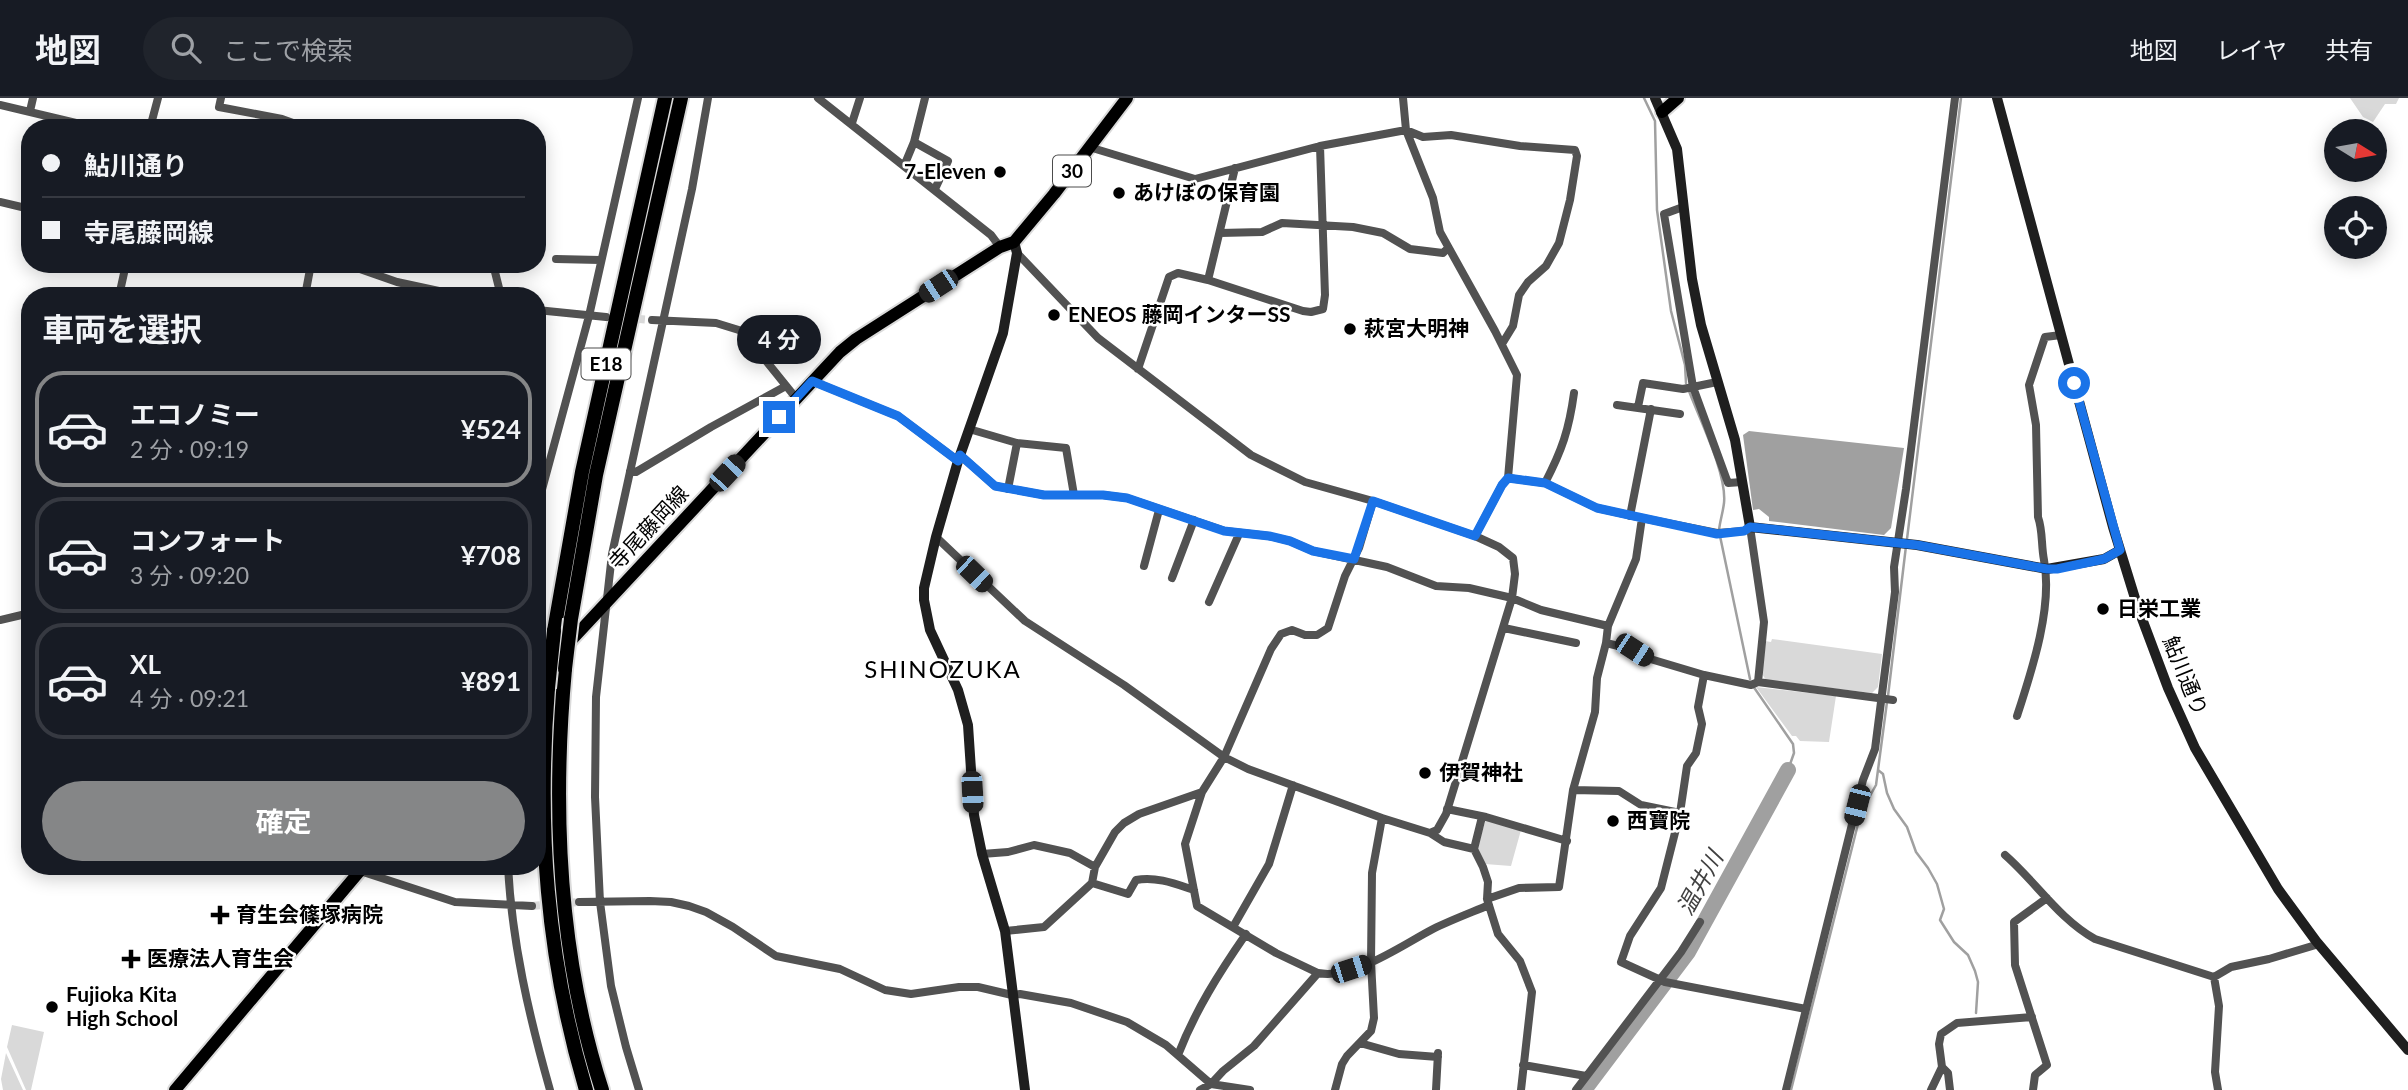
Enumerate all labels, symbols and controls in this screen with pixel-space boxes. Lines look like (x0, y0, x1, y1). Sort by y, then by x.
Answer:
search box (143, 17, 633, 80)
text: 地図 (35, 29, 101, 69)
icon: search (167, 29, 205, 67)
text: ここで検索 (223, 34, 353, 66)
text: 地図 (2130, 35, 2178, 64)
text: レイヤ (2216, 35, 2287, 64)
text: 共有 (2325, 35, 2373, 64)
north arrow (2324, 119, 2387, 182)
map controls (2324, 119, 2387, 259)
text: 鮎川通り (84, 149, 188, 181)
road number: 30 (1053, 156, 1091, 186)
place label: 7-Eleven (904, 158, 986, 183)
marker: 7-Eleven (992, 164, 1008, 180)
place label: あけぼの保育園 (1133, 179, 1280, 204)
marker: あけぼの保育園 (1111, 185, 1127, 201)
button: locate (2324, 196, 2387, 259)
text: 寺尾藤岡線 (84, 216, 214, 248)
car (915, 266, 962, 306)
place label: ENEOS 藤岡インターSS (1068, 301, 1291, 326)
marker: ENEOS 藤岡インターSS (1046, 307, 1062, 323)
text: 車両を選択 (42, 309, 202, 348)
place label: 萩宮大明神 (1364, 315, 1469, 340)
callout: 4 分 (737, 316, 821, 364)
marker: 萩宮大明神 (1342, 321, 1358, 337)
text: 4 分 (758, 325, 800, 353)
road number: E18 (582, 348, 630, 380)
route start (2058, 367, 2090, 399)
icon: car (46, 398, 109, 461)
text: エコノミー (130, 398, 260, 430)
route end (763, 401, 795, 433)
text: ¥524 (461, 413, 521, 445)
text: 2 分 · 09:19 (130, 435, 249, 463)
car (705, 450, 750, 496)
street label: 寺尾藤岡線 (603, 480, 693, 574)
icon: car (46, 524, 109, 587)
text: コンフォート (130, 524, 285, 556)
text: ¥708 (461, 539, 521, 571)
car (952, 552, 997, 596)
text: 3 分 · 09:20 (130, 561, 249, 589)
place label: 日栄工業 (2117, 595, 2201, 620)
marker: 日栄工業 (2095, 601, 2111, 617)
car (1611, 630, 1658, 670)
street label: 鮎川通り (2159, 632, 2214, 719)
text: XL (130, 648, 161, 680)
icon: car (46, 650, 109, 713)
district label: SHINOZUKA (864, 654, 1022, 683)
text: ¥891 (461, 665, 521, 697)
text: 4 分 · 09:21 (130, 684, 249, 712)
place label: 伊賀神社 (1439, 759, 1523, 784)
marker: 伊賀神社 (1417, 765, 1433, 781)
car (961, 770, 984, 814)
button: 確定 (42, 781, 525, 861)
car (1842, 782, 1873, 828)
place label: 西寶院 (1627, 807, 1690, 832)
marker: 西寶院 (1605, 813, 1621, 829)
water label: 温井川 (1670, 843, 1730, 919)
place label: 育生会篠塚病院 (236, 901, 383, 926)
marker: 育生会篠塚病院 (210, 905, 230, 925)
place label: 医療法人育生会 (147, 945, 294, 970)
marker: 医療法人育生会 (121, 949, 141, 969)
car (1328, 953, 1375, 985)
place label: Fujioka Kita High School (66, 981, 178, 1030)
marker: Fujioka Kita High School (44, 999, 60, 1015)

